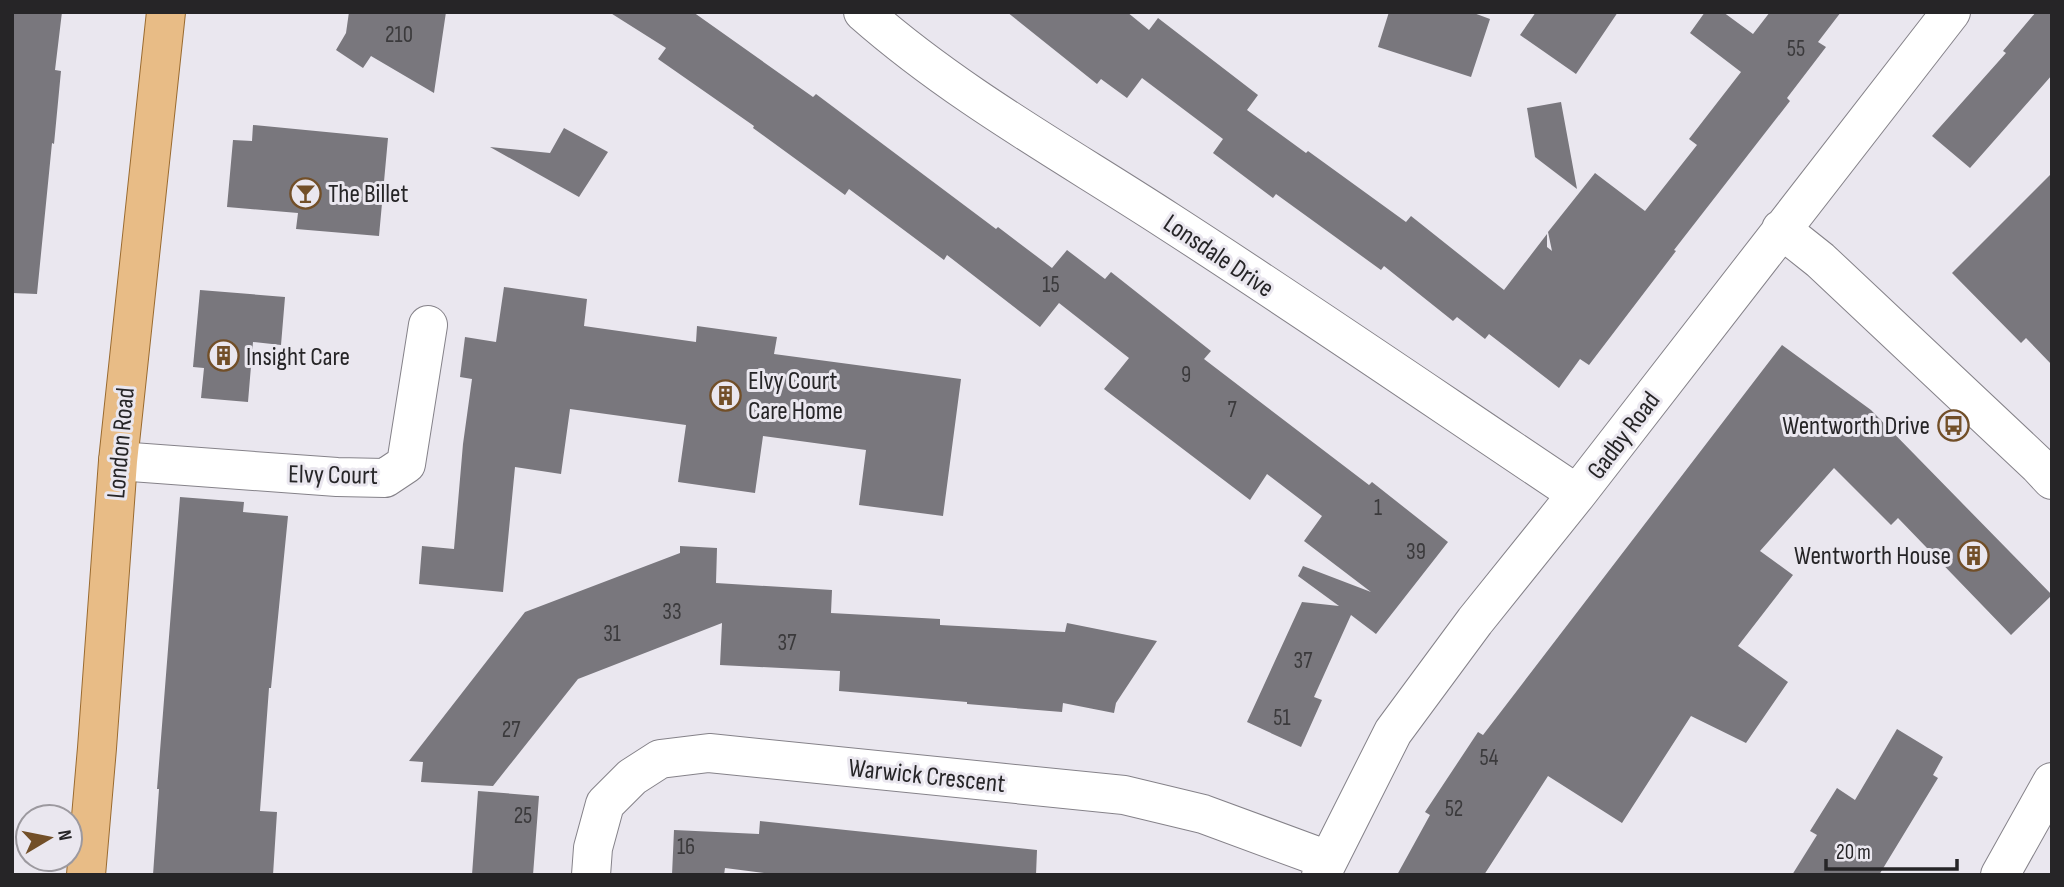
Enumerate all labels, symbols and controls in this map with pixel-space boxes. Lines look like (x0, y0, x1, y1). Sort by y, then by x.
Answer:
house number: 210 (385, 21, 413, 49)
house number: 55 (1787, 35, 1805, 63)
bar icon: The Billet (288, 176, 322, 210)
place label: The Billet (328, 179, 408, 210)
street label: Lonsdale Drive (1157, 208, 1279, 304)
house number: 15 (1042, 271, 1060, 299)
building icon: Insight Care (206, 339, 240, 373)
place label: Insight Care (246, 342, 350, 373)
house number: 9 (1181, 361, 1191, 389)
place label: Elvy Court Care Home (748, 366, 843, 427)
building icon: Elvy Court Care Home (708, 378, 742, 412)
street label: London Road (101, 386, 142, 500)
street label: Gadby Road (1581, 386, 1667, 486)
house number: 7 (1227, 396, 1237, 424)
bus stop icon: Wentworth Drive (1936, 408, 1970, 442)
place label: Wentworth Drive (1782, 411, 1930, 442)
street label: Elvy Court (288, 459, 378, 492)
house number: 1 (1374, 494, 1382, 522)
house number: 39 (1406, 538, 1426, 566)
building icon: Wentworth House (1957, 538, 1991, 572)
place label: Wentworth House (1794, 541, 1951, 572)
house number: 33 (662, 598, 682, 626)
house number: 31 (603, 620, 621, 648)
house number: 37 (778, 629, 796, 657)
house number: 37 (1294, 647, 1312, 675)
house number: 51 (1273, 704, 1291, 732)
house number: 27 (502, 716, 520, 744)
house number: 54 (1480, 744, 1499, 772)
street label: Warwick Crescent (847, 753, 1007, 800)
house number: 52 (1445, 795, 1463, 823)
house number: 25 (514, 802, 532, 830)
north arrow (14, 803, 84, 873)
text: N (52, 828, 76, 842)
scale bar (1826, 828, 1957, 872)
house number: 16 (677, 833, 695, 861)
text: 20 m (1836, 840, 1871, 865)

